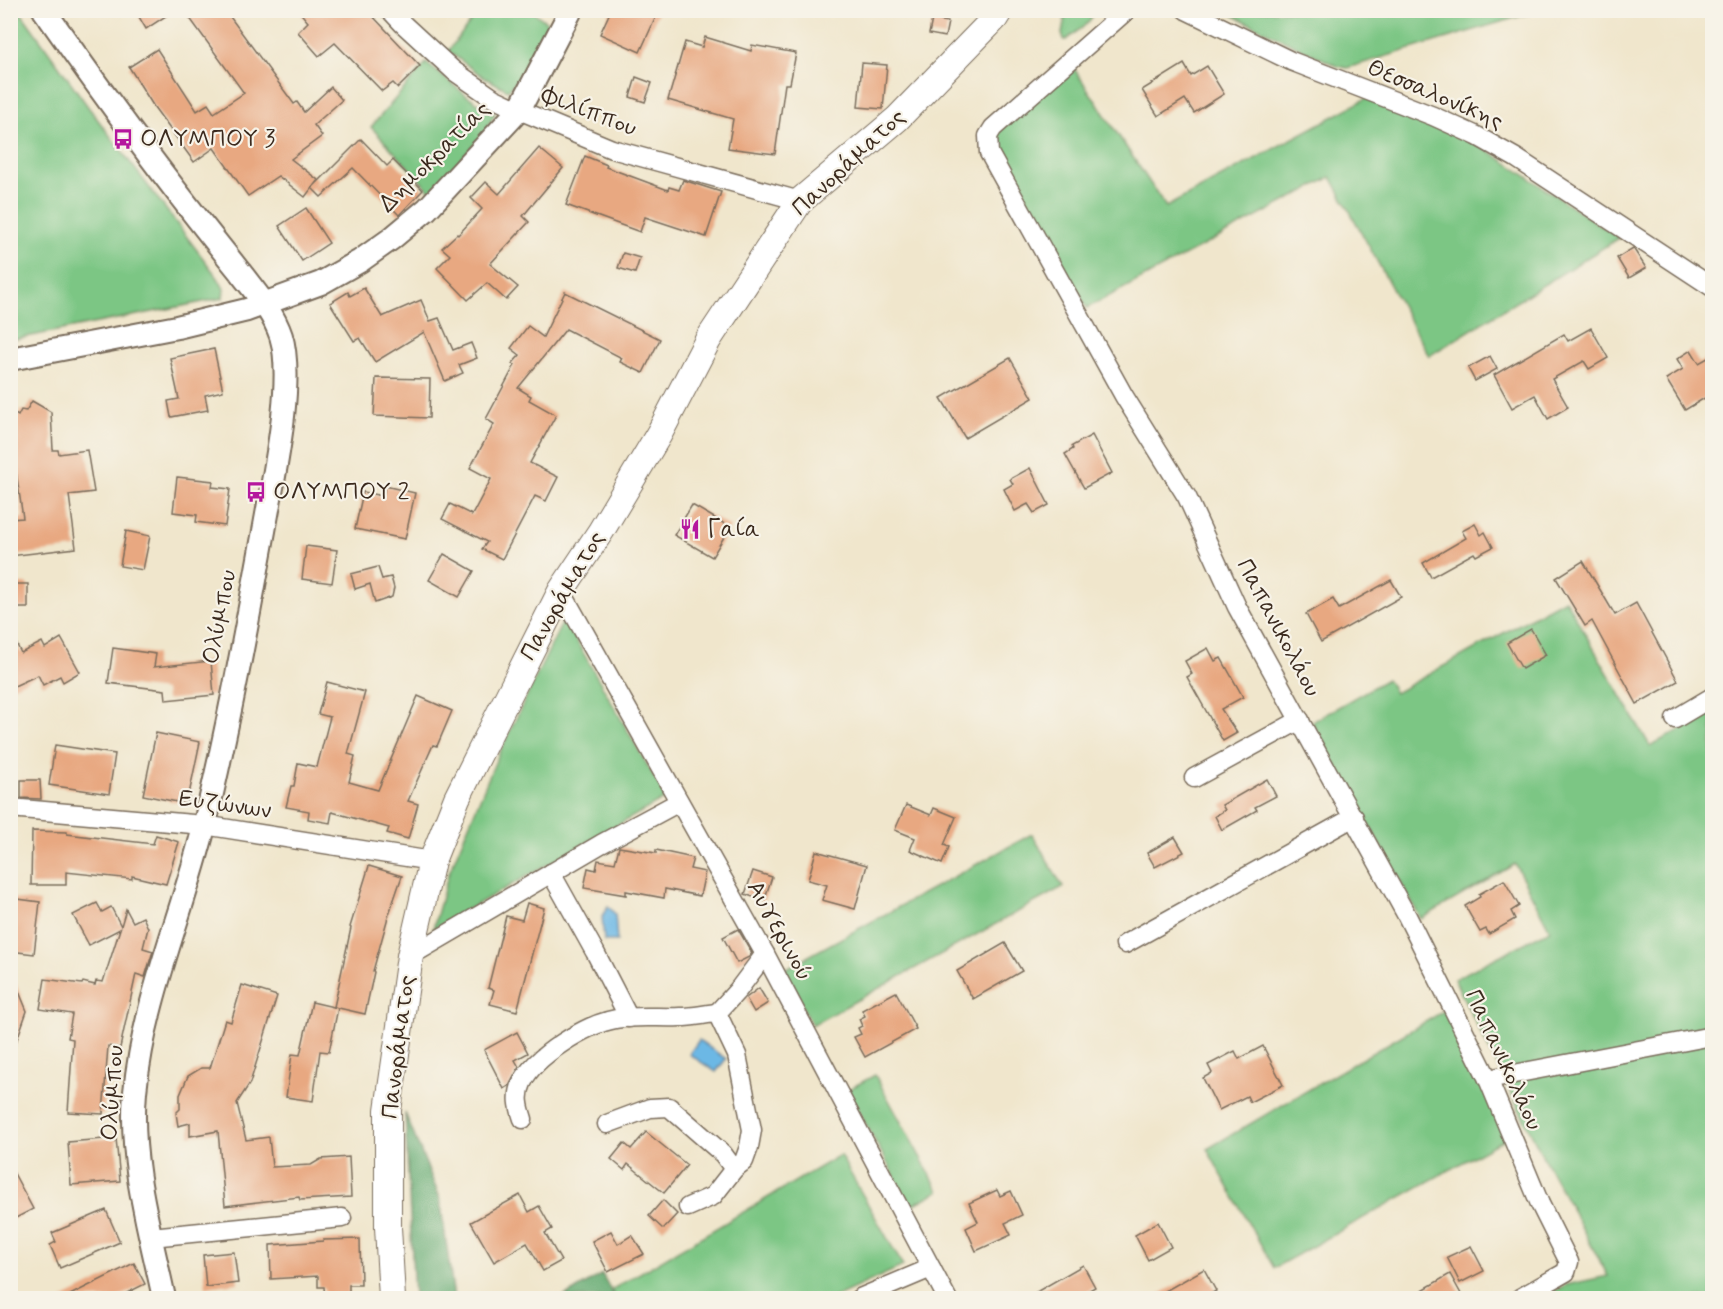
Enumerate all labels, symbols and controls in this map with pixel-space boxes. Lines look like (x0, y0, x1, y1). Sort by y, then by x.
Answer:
street label: Θεσσαλονίκης (1362, 52, 1508, 138)
street label: Φιλίππου (536, 79, 641, 144)
street label: Δημοκρατίας (372, 94, 498, 220)
street label: Πανοράματος (786, 102, 912, 224)
place label: ΟΛΥΜΠΟΥ 3 (140, 124, 275, 155)
bus stop icon: ΟΛΥΜΠΟΥ 3 (111, 127, 135, 151)
place label: ΟΛΥΜΠΟΥ 2 (273, 477, 409, 508)
bus stop icon: ΟΛΥΜΠΟΥ 2 (244, 480, 268, 504)
place label: Γαία (707, 514, 760, 545)
restaurant icon: Γαία (678, 517, 702, 541)
street label: Πανοράματος (513, 526, 613, 666)
street label: Παπανικολάου (1229, 554, 1327, 703)
street label: Ολύμπου (196, 567, 244, 667)
street label: Ευζώνων (177, 783, 273, 827)
street label: Αυγερινού (739, 875, 819, 987)
street label: Πανοράματος (375, 973, 423, 1121)
street label: Παπανικολάου (1457, 985, 1549, 1136)
street label: Ολύμπου (94, 1044, 132, 1142)

